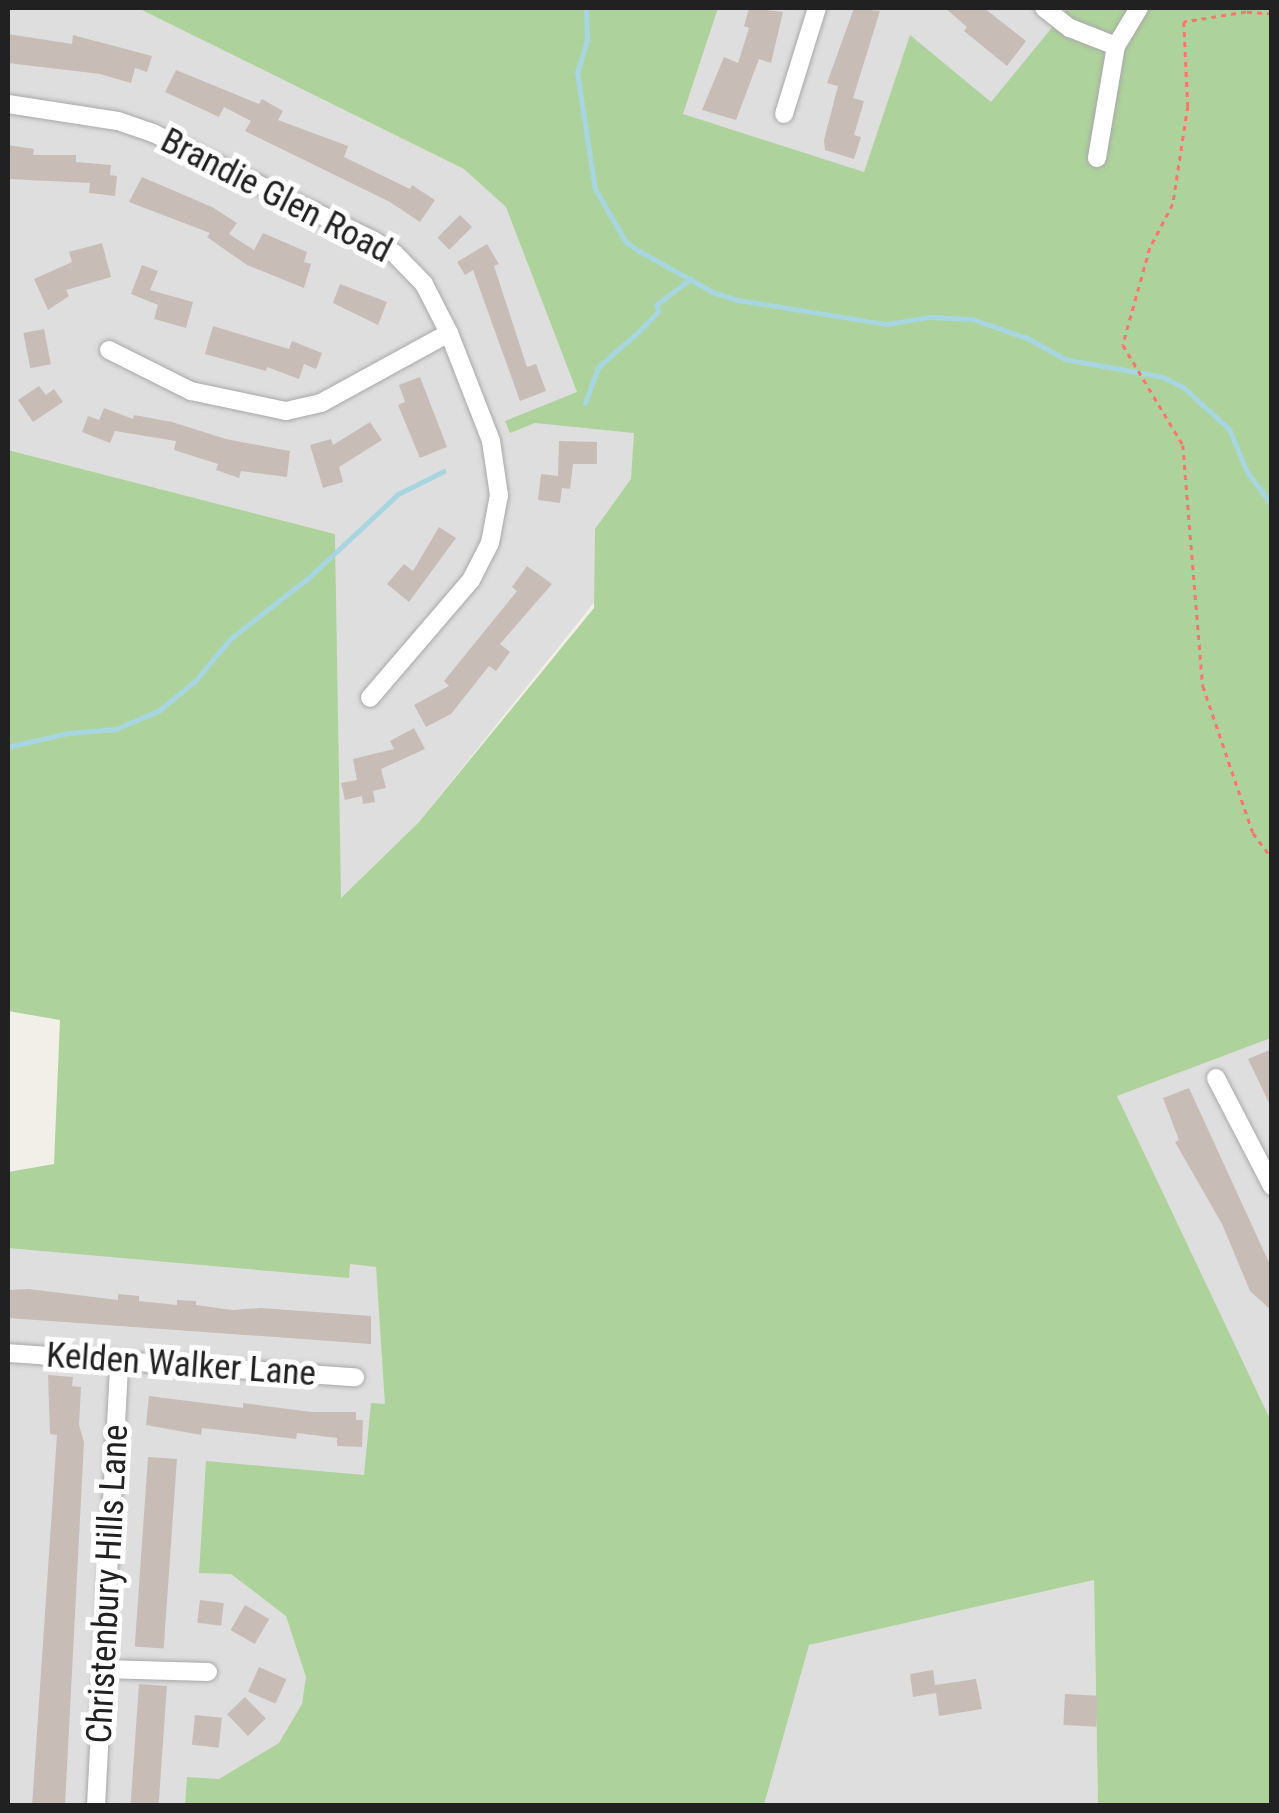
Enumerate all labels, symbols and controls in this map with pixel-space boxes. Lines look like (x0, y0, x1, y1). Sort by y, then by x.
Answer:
street label: Brandie Glen Road (154, 120, 398, 272)
street label: Kelden Walker Lane (45, 1335, 317, 1395)
street label: Christenbury Hills Lane (79, 1423, 137, 1745)

